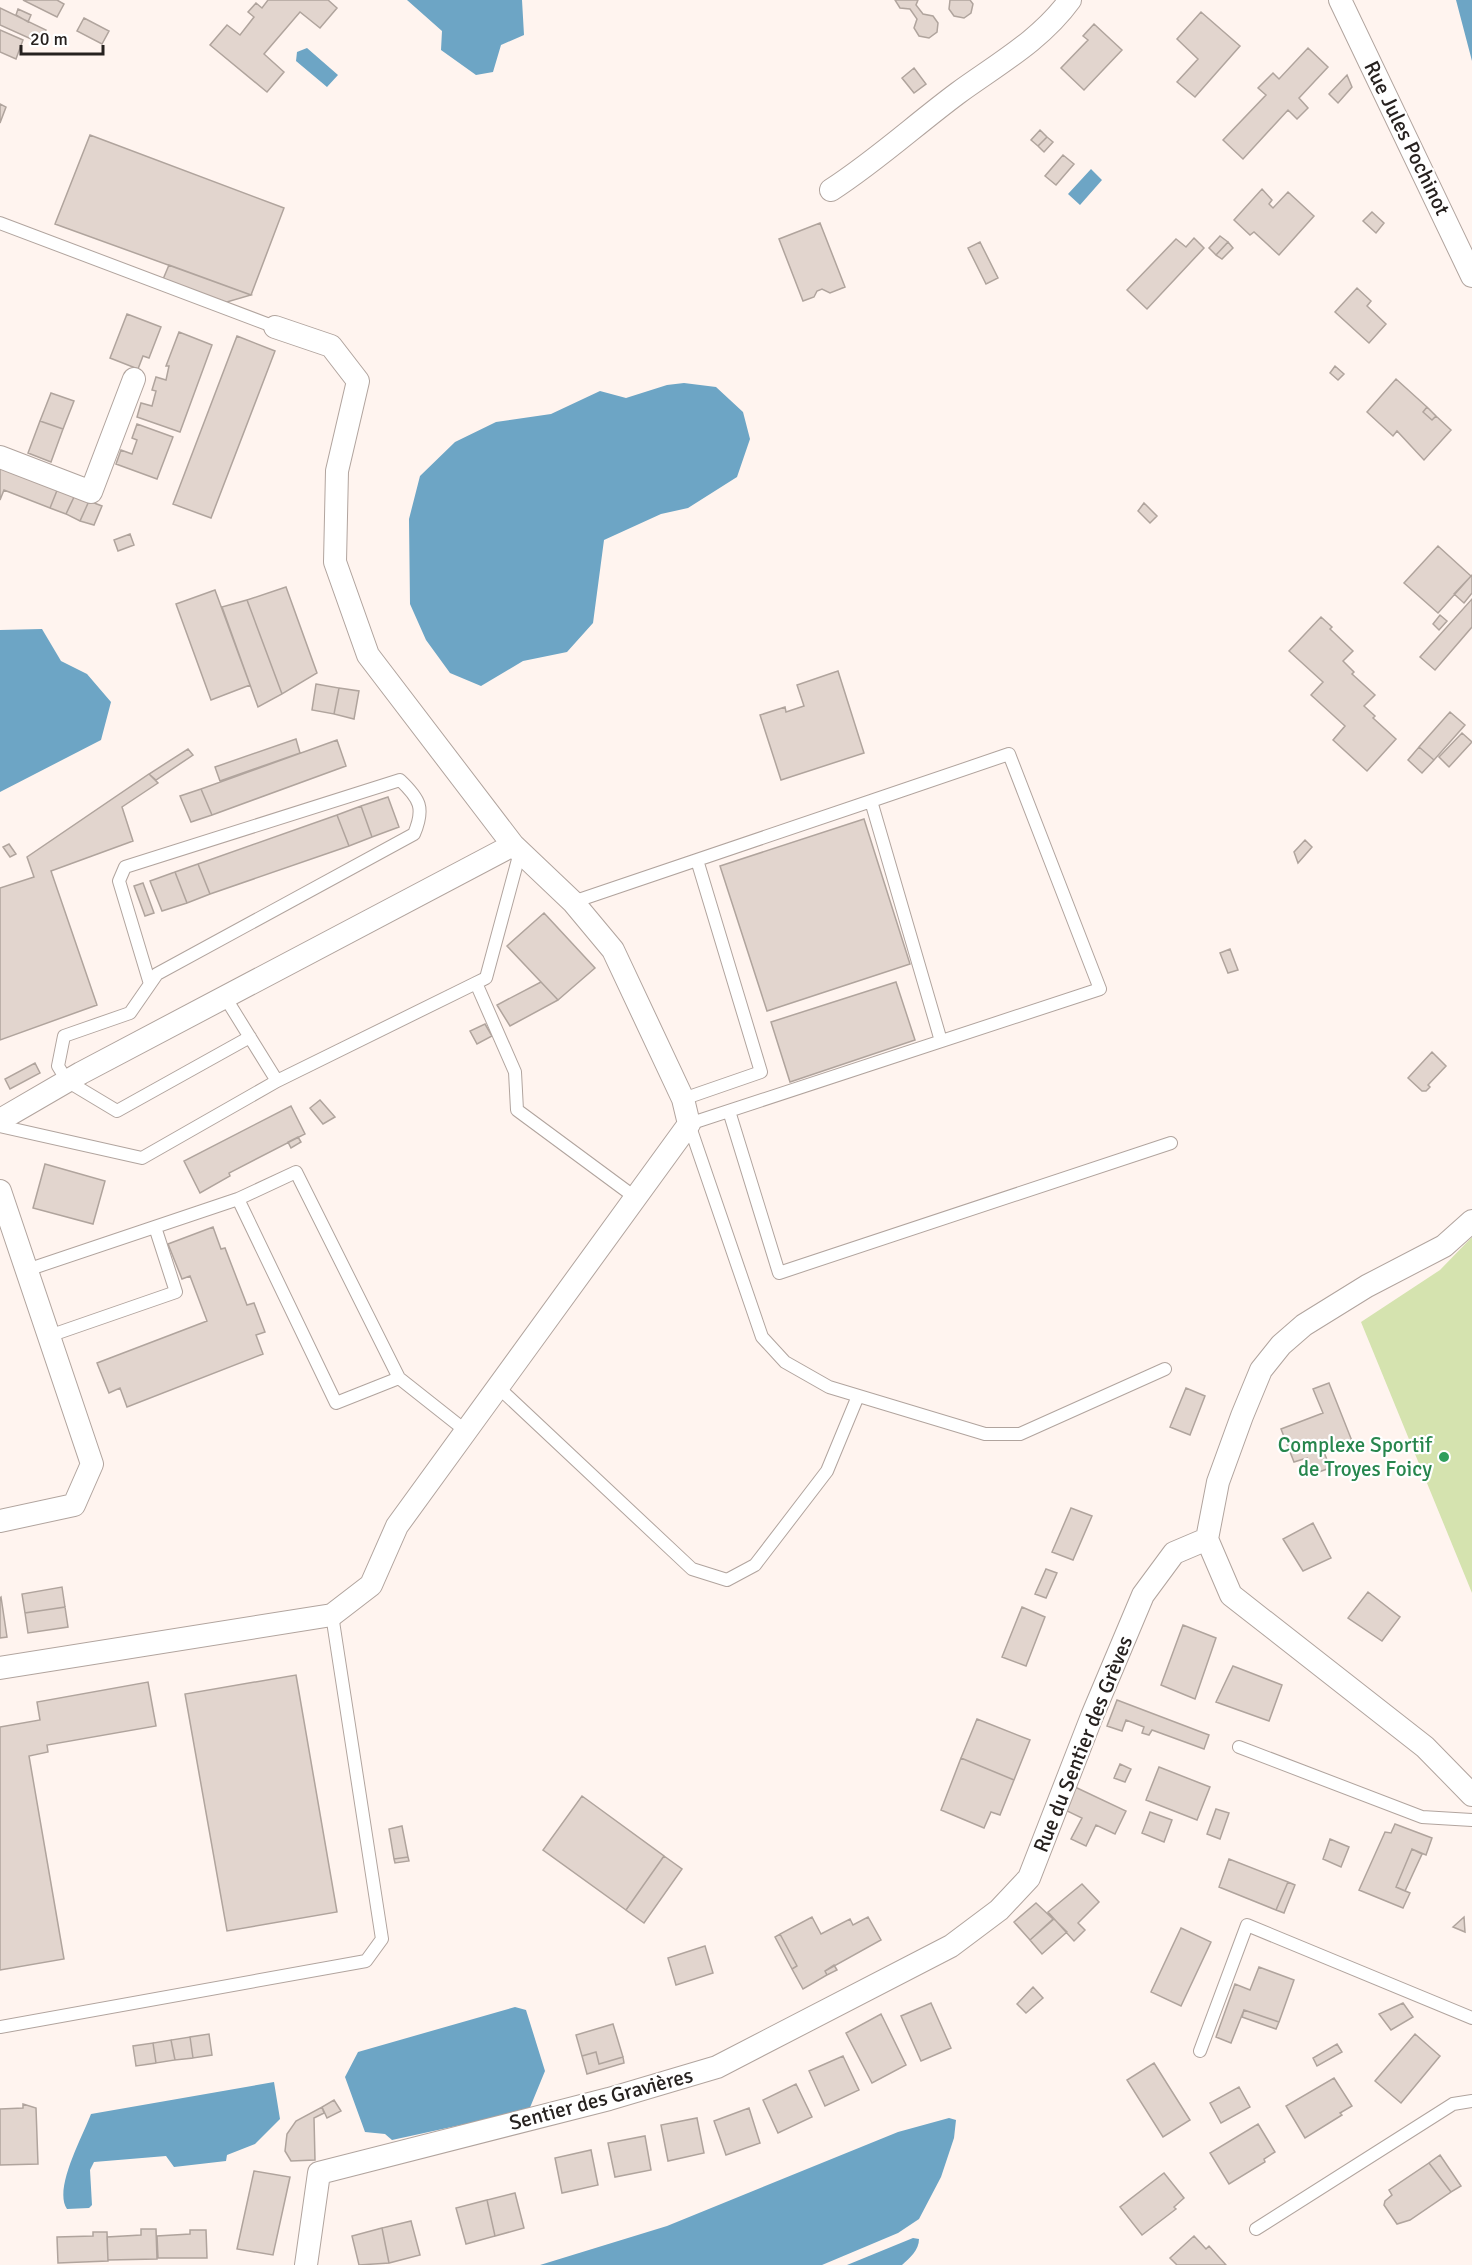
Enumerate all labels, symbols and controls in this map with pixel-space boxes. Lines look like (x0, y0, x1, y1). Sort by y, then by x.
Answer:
scale bar (21, 18, 104, 56)
text: 20 m (30, 28, 68, 50)
street label: Rue Jules Pochinot (1358, 56, 1456, 220)
place label: Complexe Sportif de Troyes Foicy (1278, 1432, 1433, 1482)
marker: Complexe Sportif de Troyes Foicy (1437, 1450, 1451, 1464)
street label: Rue du Sentier des Grèves (1028, 1632, 1138, 1856)
street label: Sentier des Gravières (506, 2062, 696, 2136)

